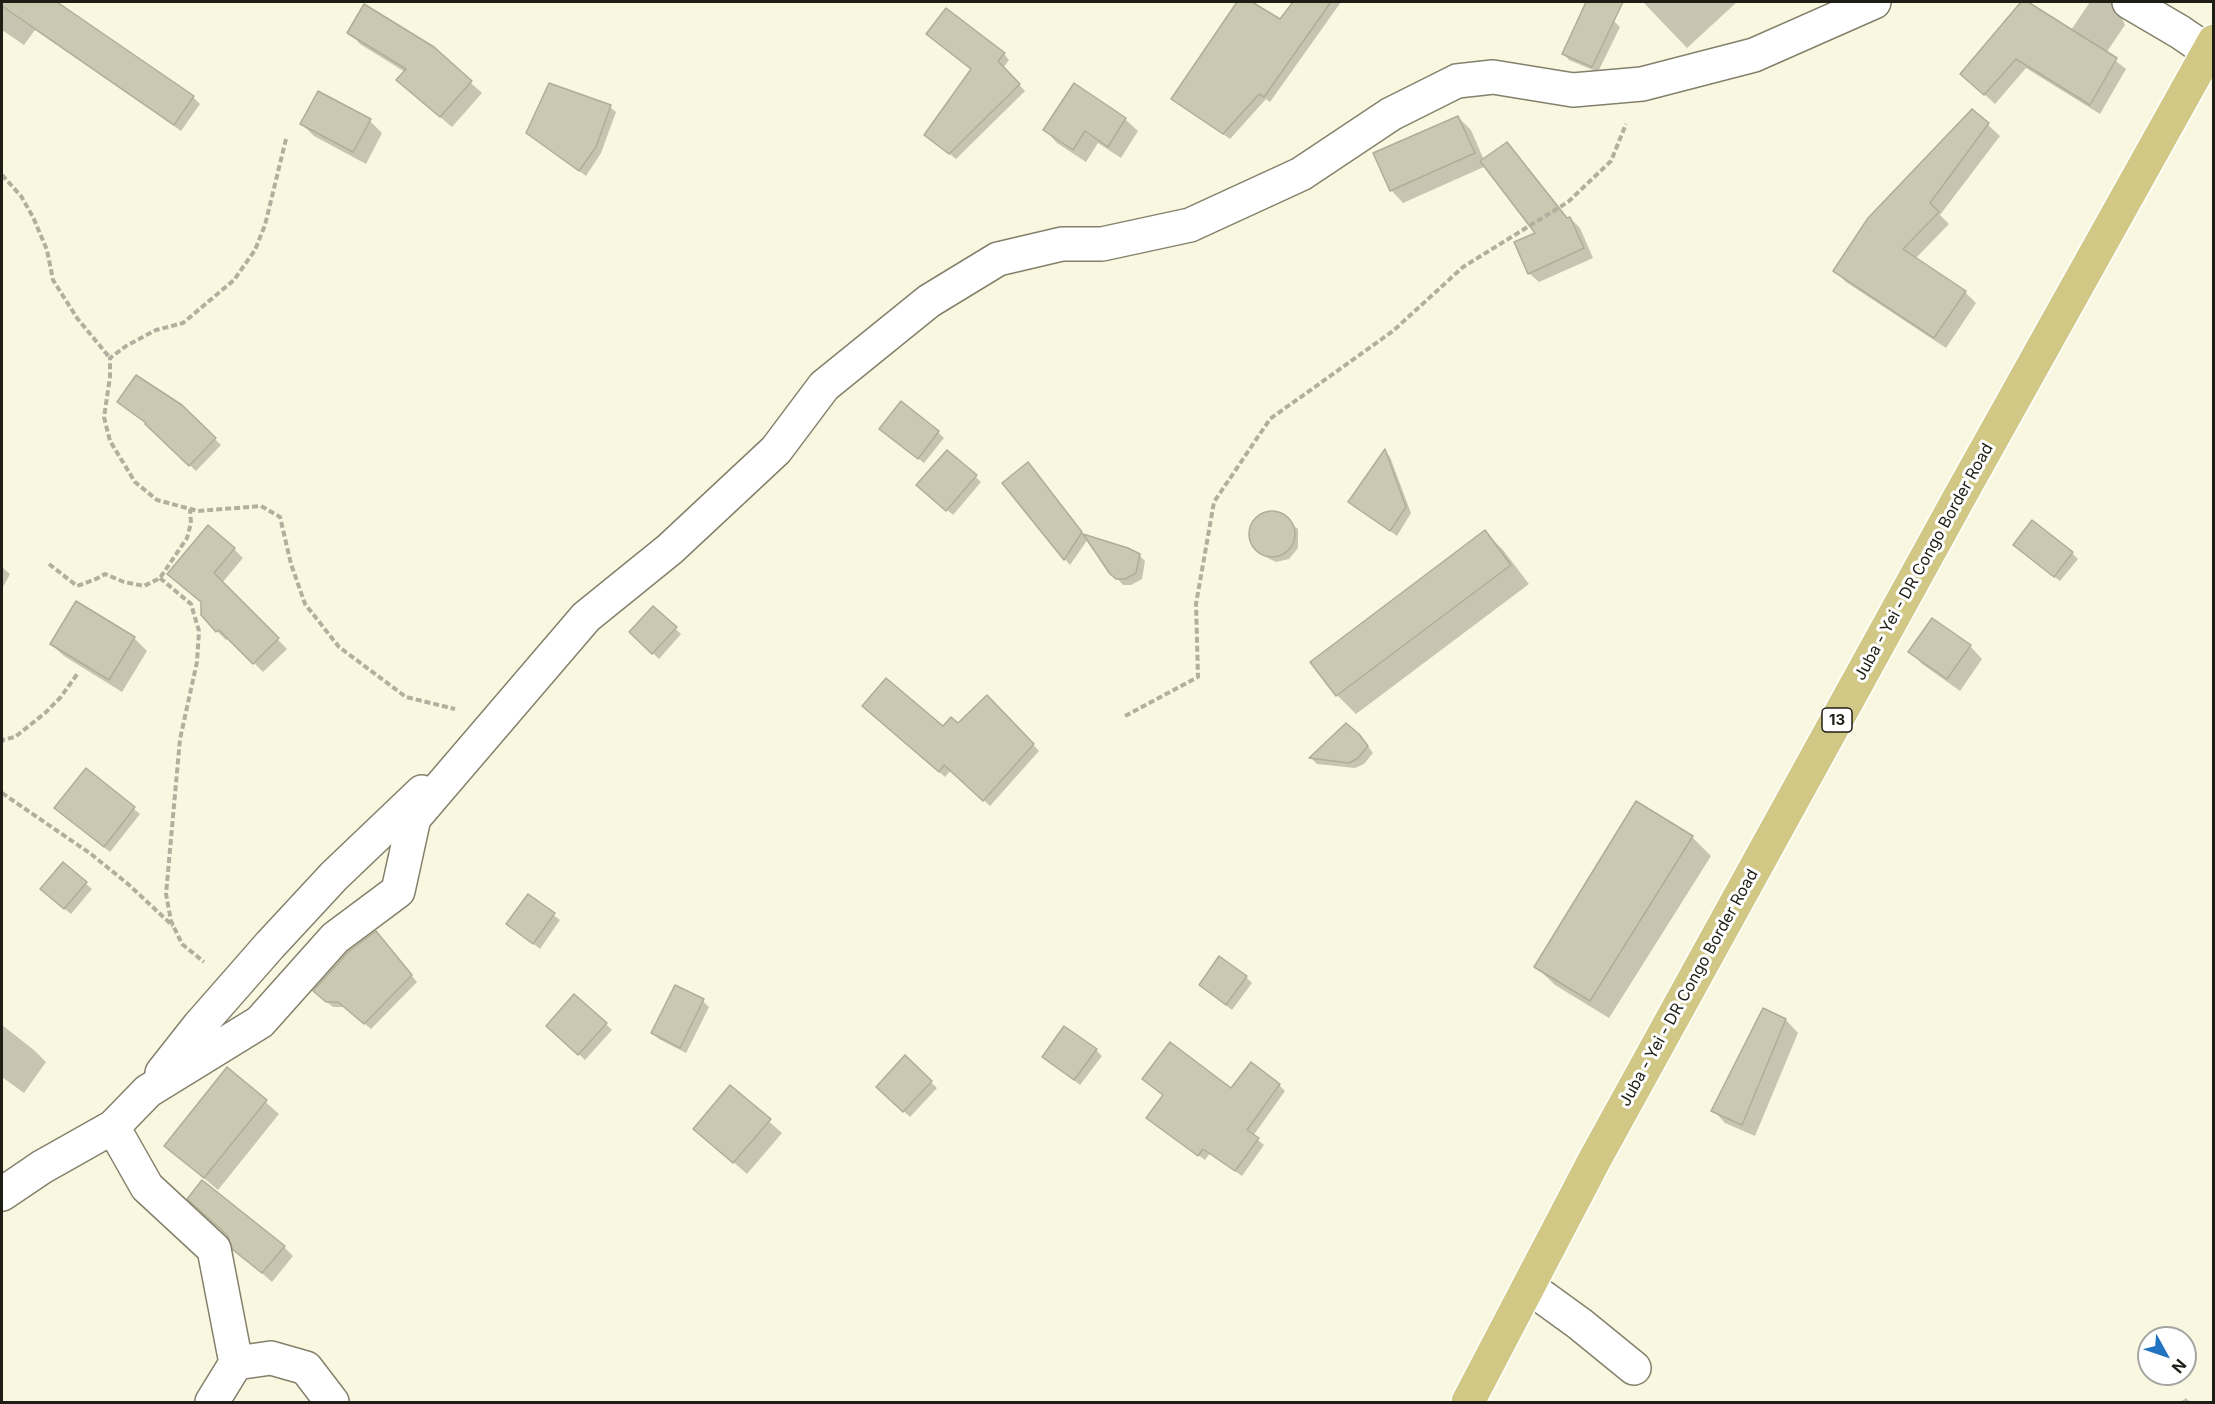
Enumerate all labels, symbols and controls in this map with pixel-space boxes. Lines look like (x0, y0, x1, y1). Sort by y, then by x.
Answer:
street label: Juba - Yei - DR Congo Border Road (1851, 440, 1997, 684)
road number: 13 (1822, 708, 1852, 732)
street label: Juba - Yei - DR Congo Border Road (1616, 866, 1762, 1110)
north arrow (2137, 1326, 2197, 1386)
text: N (2168, 1355, 2191, 1377)

